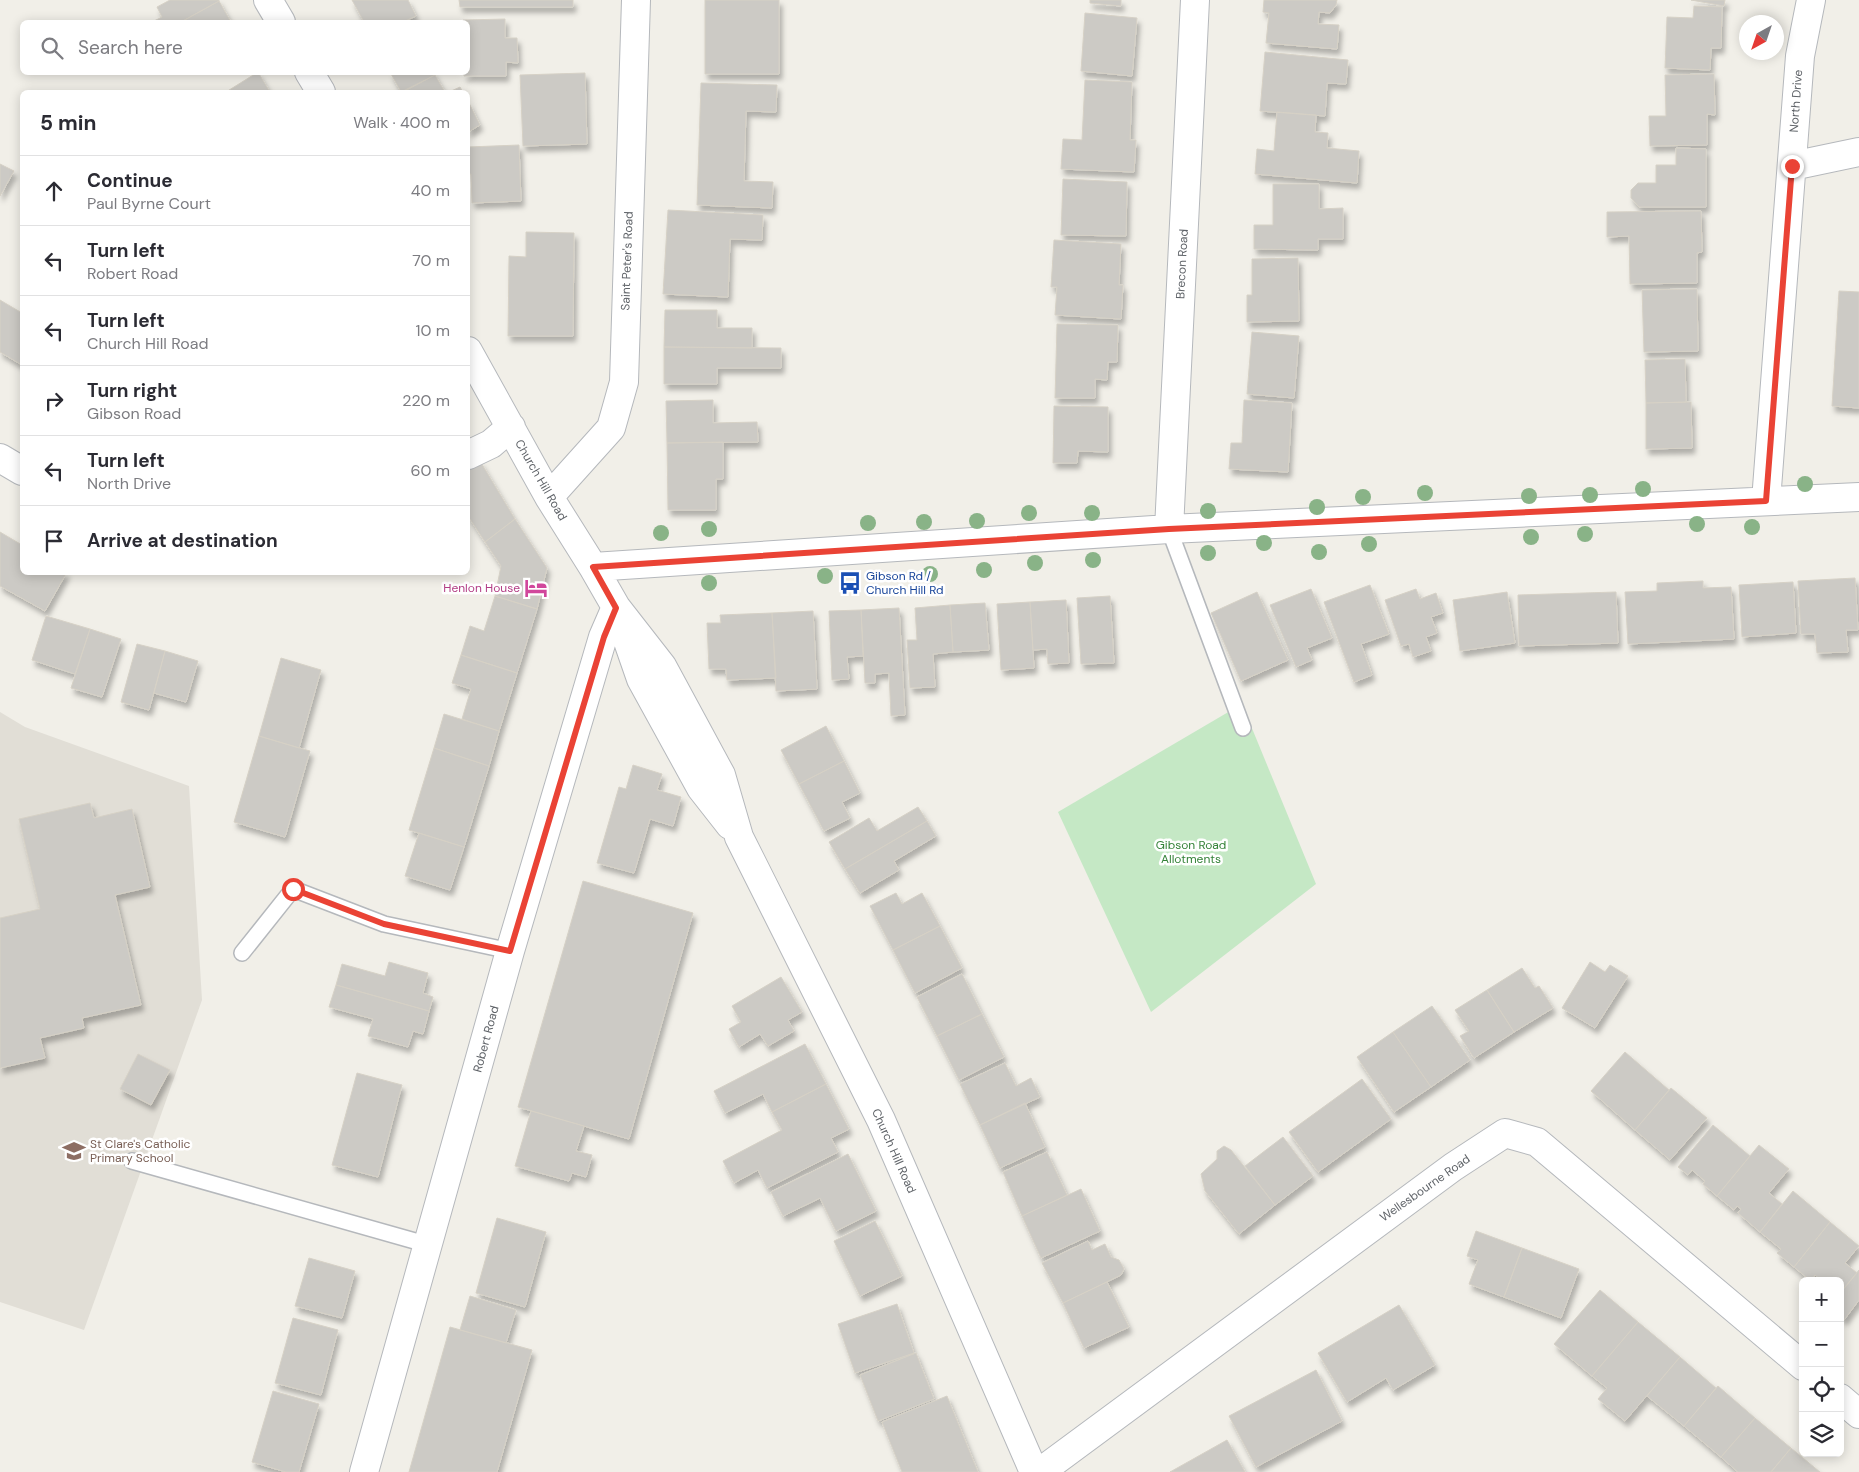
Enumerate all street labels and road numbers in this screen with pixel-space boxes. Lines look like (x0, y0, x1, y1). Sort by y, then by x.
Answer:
street label: North Drive (1786, 69, 1806, 133)
street label: Saint Peter's Road (617, 211, 637, 311)
street label: Brecon Road (1172, 228, 1192, 300)
street label: Church Hill Road (511, 437, 571, 523)
street label: Robert Road (469, 1004, 503, 1074)
street label: Church Hill Road (868, 1106, 920, 1196)
street label: Wellesbourne Road (1377, 1151, 1473, 1225)

